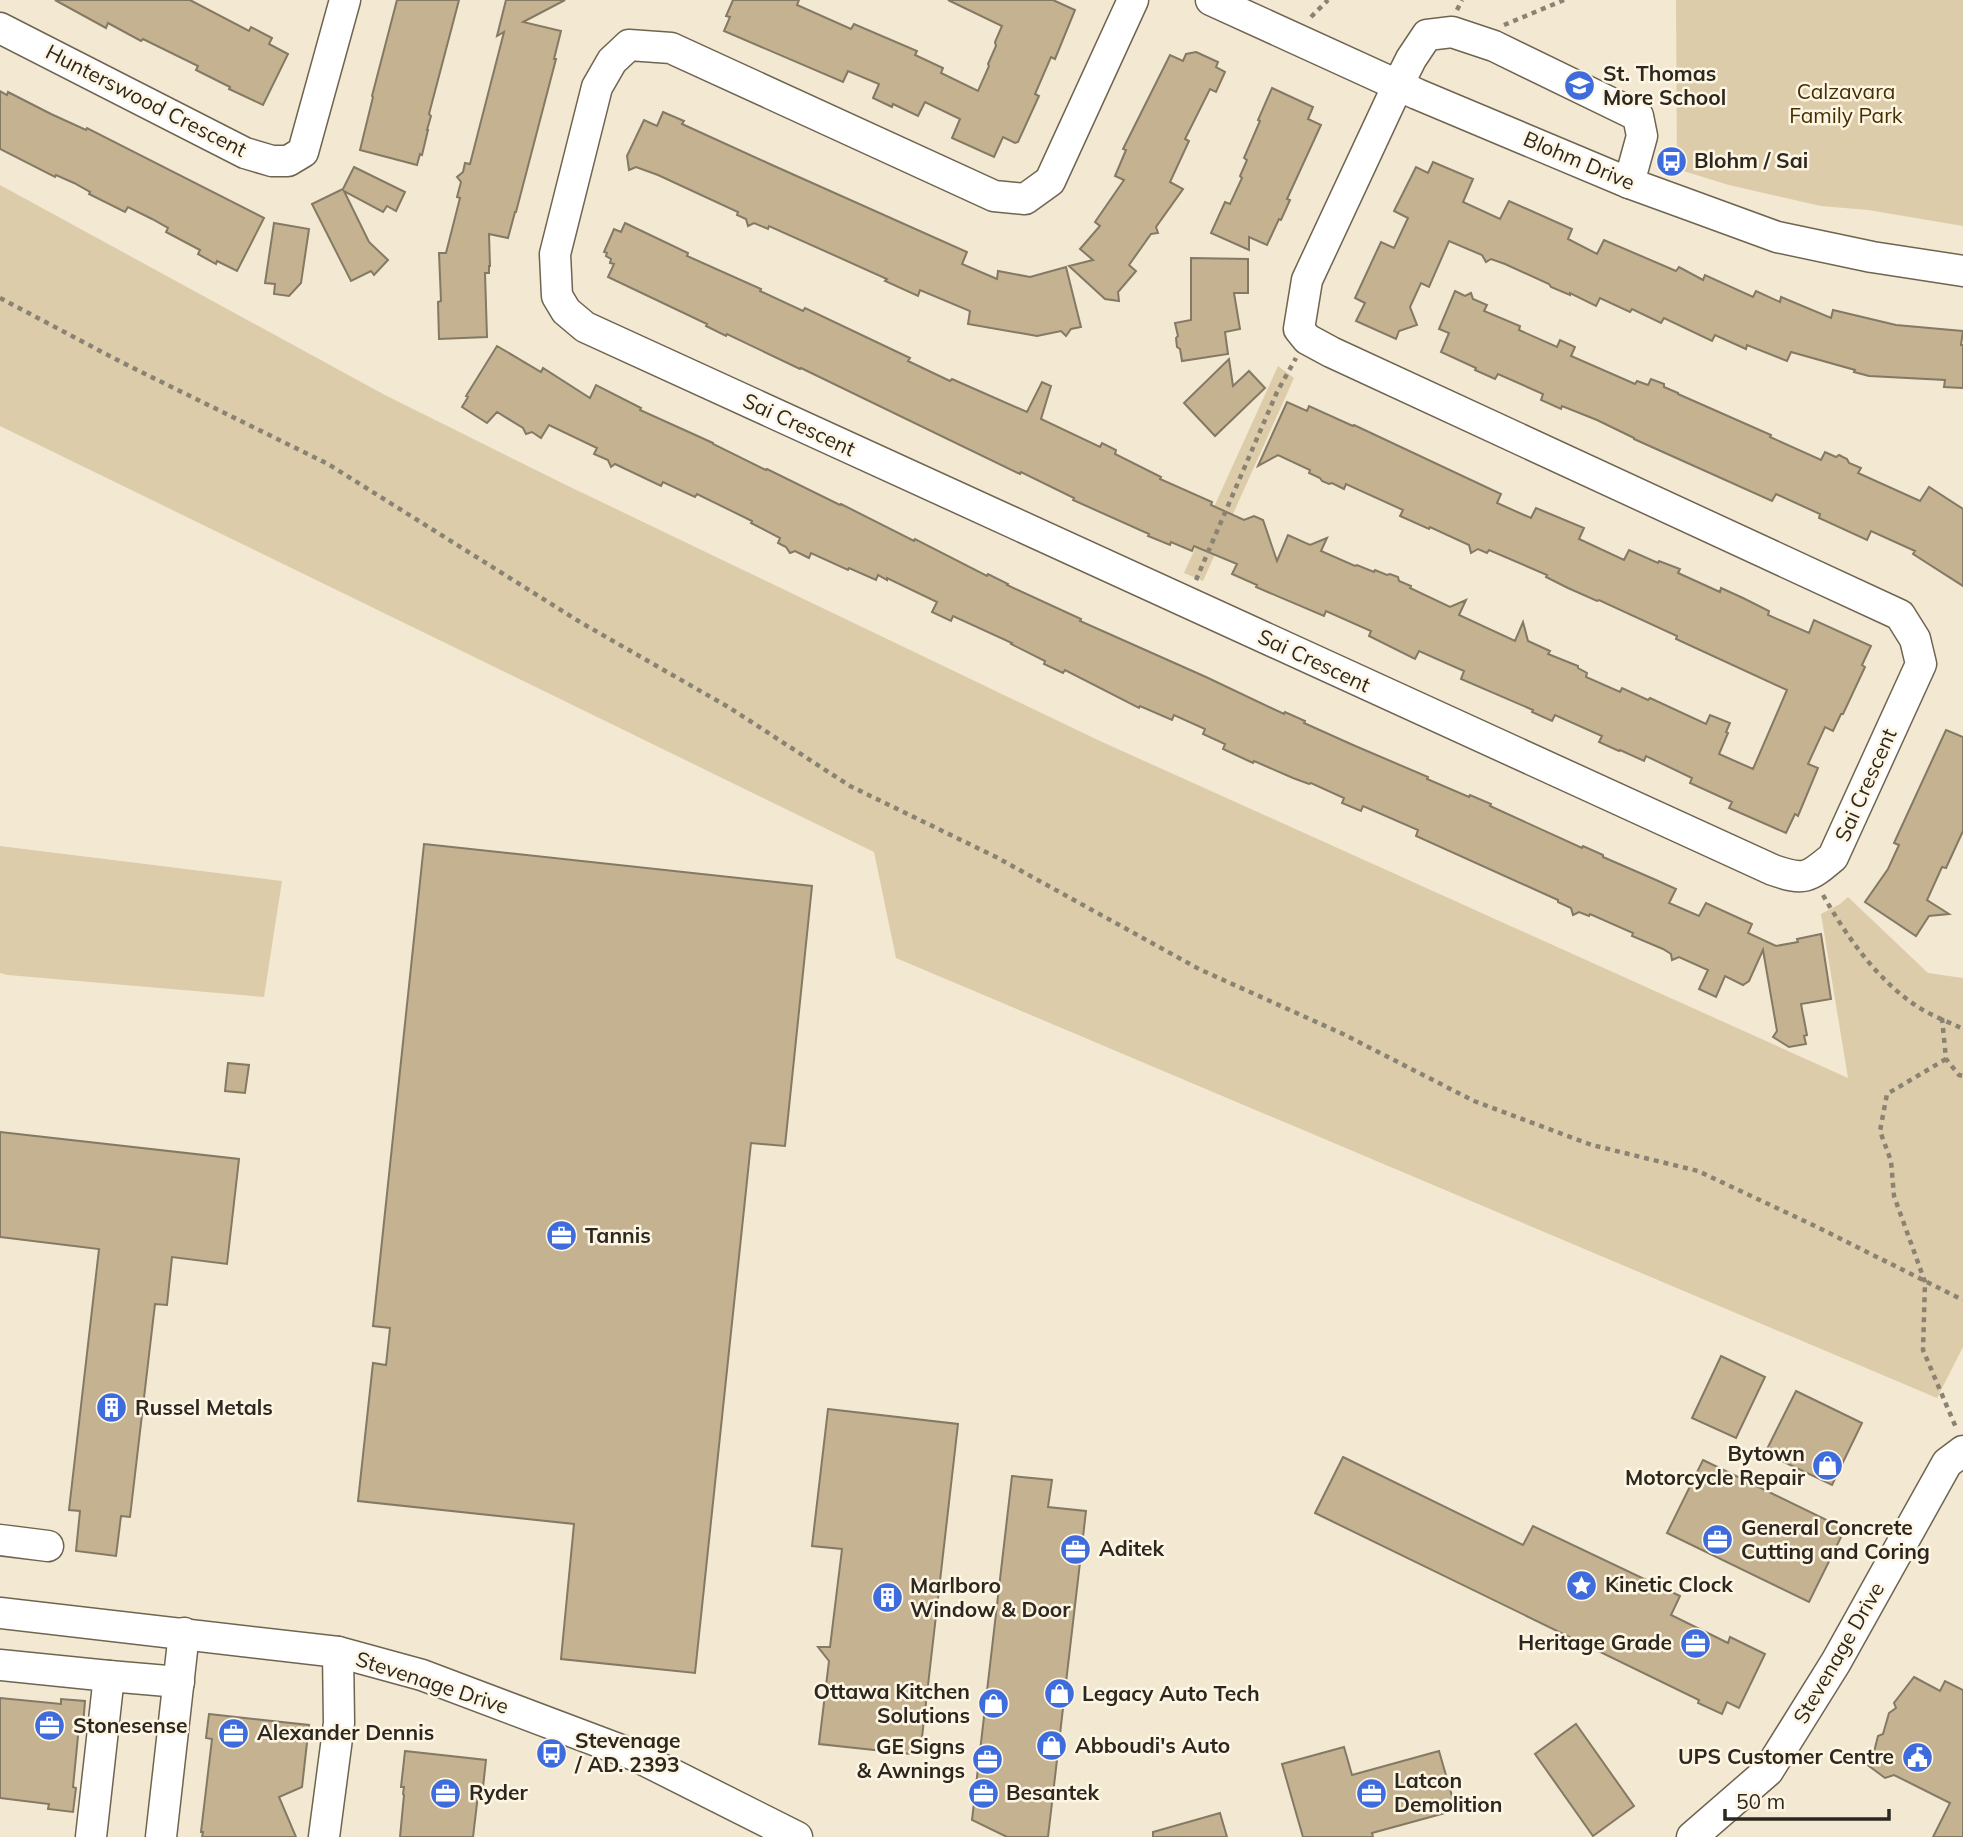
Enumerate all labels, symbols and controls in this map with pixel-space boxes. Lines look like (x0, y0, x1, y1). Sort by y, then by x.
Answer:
street label: Hunterswood Crescent (42, 38, 251, 162)
place label: St. Thomas More School (1603, 60, 1726, 110)
school or university icon: St. Thomas More School (1563, 69, 1597, 103)
park label: Calzavara Family Park (1789, 78, 1903, 128)
street label: Blohm Drive (1520, 125, 1639, 195)
bus stop icon: Blohm / Sai (1654, 144, 1688, 178)
place label: Blohm / Sai (1694, 147, 1808, 173)
street label: Sai Crescent (739, 387, 860, 461)
street label: Sai Crescent (1254, 623, 1375, 697)
street label: Sai Crescent (1829, 724, 1902, 845)
office icon: Tannis (545, 1219, 579, 1253)
place label: Tannis (585, 1222, 651, 1248)
building icon: Russel Metals (95, 1391, 129, 1425)
place label: Russel Metals (135, 1394, 273, 1420)
place label: Bytown Motorcycle Repair (1625, 1440, 1806, 1490)
shop icon: Bytown Motorcycle Repair (1811, 1449, 1845, 1483)
place label: General Concrete Cutting and Coring (1741, 1514, 1930, 1564)
office icon: General Concrete Cutting and Coring (1701, 1523, 1735, 1557)
office icon: Aditek (1059, 1532, 1093, 1566)
place label: Aditek (1099, 1535, 1165, 1561)
place icon: Kinetic Clock (1565, 1568, 1599, 1602)
place label: Kinetic Clock (1605, 1571, 1733, 1597)
place label: Marlboro Window & Door (910, 1572, 1071, 1622)
street label: Stevenage Drive (1787, 1577, 1889, 1728)
building icon: Marlboro Window & Door (870, 1581, 904, 1615)
office icon: Heritage Grade (1678, 1626, 1712, 1660)
place label: Heritage Grade (1518, 1629, 1672, 1655)
street label: Stevenage Drive (353, 1645, 512, 1719)
shop icon: Legacy Auto Tech (1042, 1677, 1076, 1711)
place label: Ottawa Kitchen Solutions (813, 1678, 970, 1728)
place label: Legacy Auto Tech (1082, 1680, 1260, 1706)
shop icon: Ottawa Kitchen Solutions (976, 1687, 1010, 1721)
office icon: Stonesense (33, 1709, 67, 1743)
place label: Stonesense (73, 1712, 188, 1738)
office icon: Alexander Dennis (217, 1716, 251, 1750)
place label: Alexander Dennis (257, 1719, 434, 1745)
place label: Stevenage / AD. 2393 (574, 1727, 681, 1777)
shop icon: Abboudi's Auto (1035, 1729, 1069, 1763)
place label: Abboudi's Auto (1075, 1732, 1230, 1758)
place label: GE Signs & Awnings (857, 1733, 965, 1783)
bus stop icon: Stevenage / AD. 2393 (535, 1736, 569, 1770)
public building icon: UPS Customer Centre (1900, 1740, 1934, 1774)
office icon: GE Signs & Awnings (971, 1742, 1005, 1776)
place label: UPS Customer Centre (1678, 1743, 1894, 1769)
place label: Latcon Demolition (1394, 1767, 1502, 1817)
office icon: Ryder (429, 1776, 463, 1810)
office icon: Besantek (966, 1776, 1000, 1810)
office icon: Latcon Demolition (1354, 1776, 1388, 1810)
scale bar (1725, 1778, 1890, 1822)
place label: Ryder (469, 1779, 528, 1805)
place label: Besantek (1006, 1779, 1100, 1805)
text: 50 m (1736, 1788, 1785, 1814)

